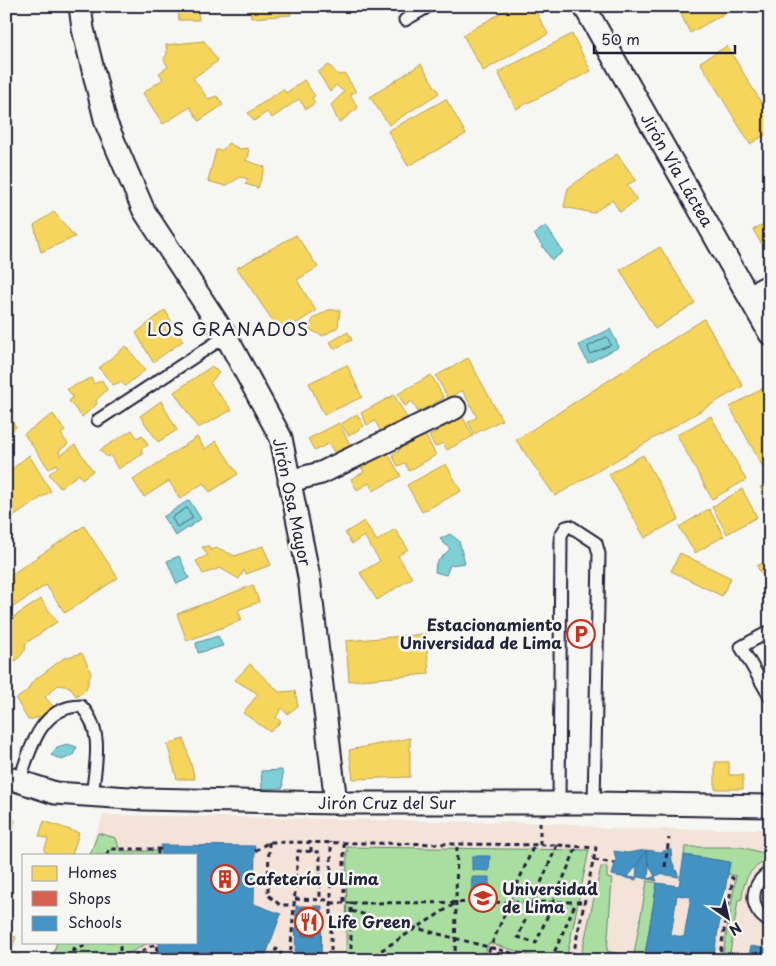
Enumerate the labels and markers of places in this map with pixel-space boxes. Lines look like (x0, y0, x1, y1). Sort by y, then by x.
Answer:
place label: Estacionamiento Universidad de Lima (399, 612, 562, 654)
parking icon: Estacionamiento Universidad de Lima (566, 619, 596, 649)
building icon: Cafetería ULima (210, 864, 240, 894)
place label: Cafetería ULima (244, 866, 379, 890)
place label: Universidad de Lima (502, 876, 598, 918)
school or university icon: Universidad de Lima (468, 883, 498, 913)
restaurant icon: Life Green (294, 907, 324, 937)
place label: Life Green (328, 909, 411, 933)

